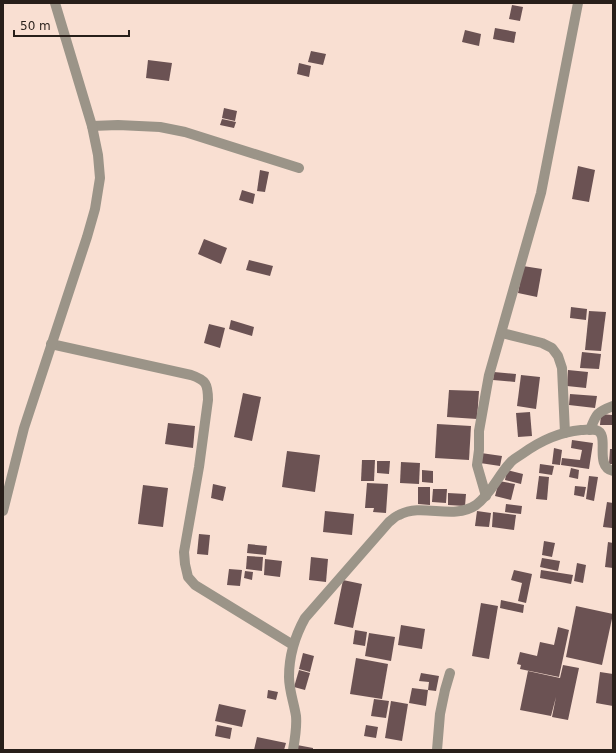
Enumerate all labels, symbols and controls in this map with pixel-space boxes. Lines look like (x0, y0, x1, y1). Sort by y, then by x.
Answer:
scale bar (14, 12, 129, 38)
text: 50 m (20, 19, 51, 33)

